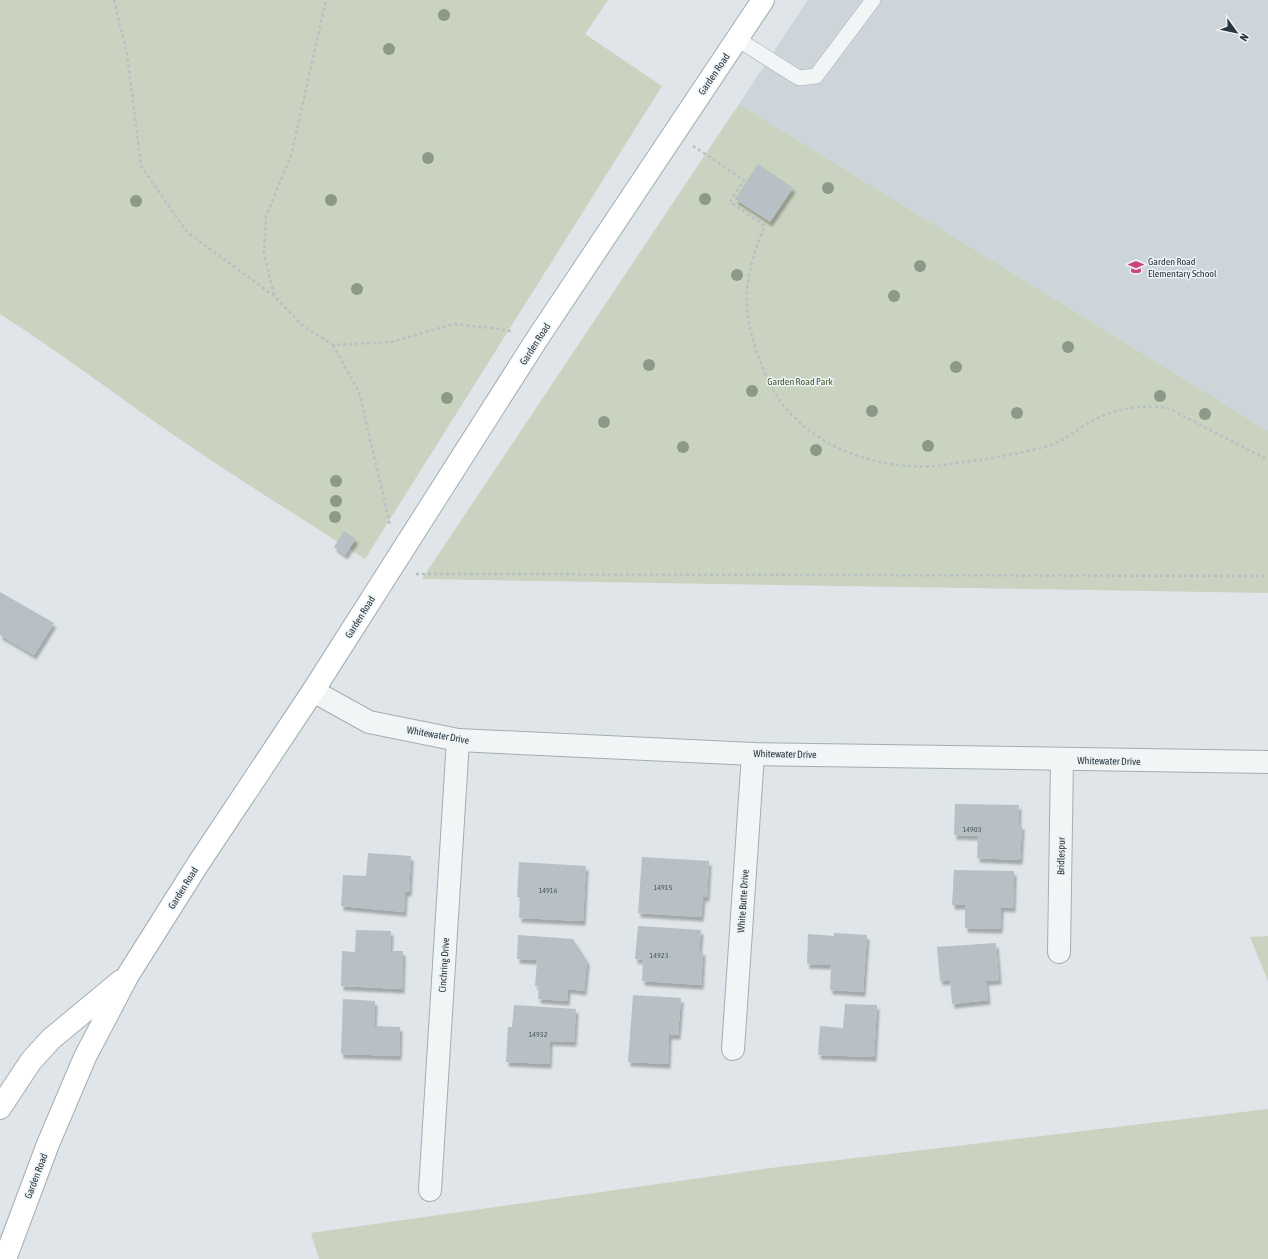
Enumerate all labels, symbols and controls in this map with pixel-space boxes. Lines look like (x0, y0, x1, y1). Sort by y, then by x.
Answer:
north arrow (1216, 12, 1256, 52)
text: N (1238, 31, 1251, 43)
street label: Garden Road (696, 51, 732, 97)
place label: Garden Road Elementary School (1148, 256, 1217, 279)
school or university icon: Garden Road Elementary School (1127, 258, 1145, 276)
street label: Garden Road (517, 321, 553, 367)
park label: Garden Road Park (767, 376, 833, 387)
street label: Garden Road (343, 594, 377, 640)
street label: Whitewater Drive (406, 724, 471, 746)
street label: Whitewater Drive (753, 748, 817, 760)
street label: Whitewater Drive (1077, 755, 1141, 767)
house number: 14903 (963, 825, 982, 834)
street label: Bridlespur (1055, 836, 1067, 875)
street label: Garden Road (166, 865, 200, 911)
street label: White Butte Drive (735, 868, 751, 933)
house number: 14915 (654, 883, 673, 892)
house number: 14916 (539, 886, 558, 895)
street label: Cinchring Drive (437, 937, 451, 993)
house number: 14923 (650, 951, 669, 960)
house number: 14932 (529, 1030, 548, 1039)
street label: Garden Road (22, 1152, 50, 1200)

